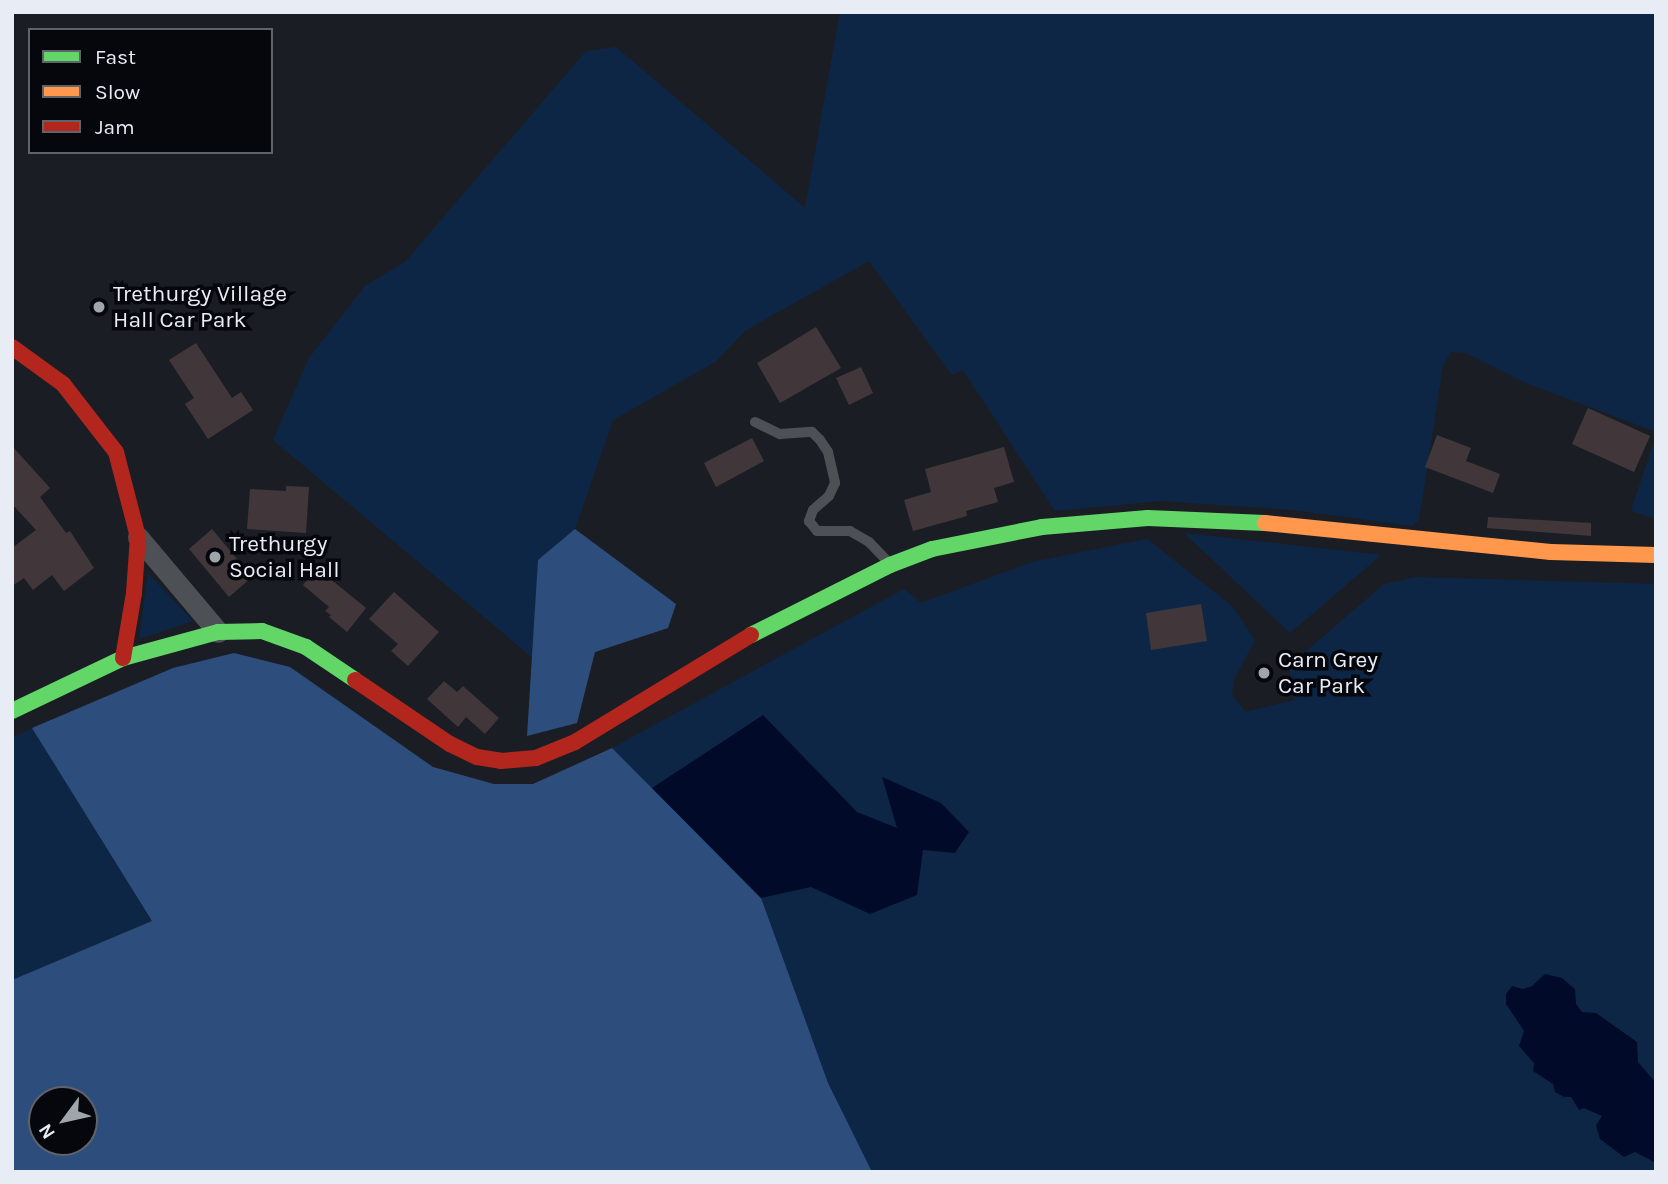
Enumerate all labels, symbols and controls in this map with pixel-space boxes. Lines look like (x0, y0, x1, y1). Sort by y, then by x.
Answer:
legend (28, 28, 273, 154)
text: Fast (95, 45, 136, 69)
text: Slow (95, 80, 140, 104)
text: Jam (95, 115, 135, 139)
place label: Trethurgy Village Hall Car Park (113, 280, 287, 334)
marker: Trethurgy Village Hall Car Park (91, 299, 107, 315)
place label: Trethurgy Social Hall (229, 530, 340, 584)
marker: Trethurgy Social Hall (207, 549, 223, 565)
place label: Carn Grey Car Park (1278, 646, 1378, 700)
marker: Carn Grey Car Park (1256, 665, 1272, 681)
north arrow (28, 1086, 98, 1156)
text: N (34, 1120, 60, 1143)

